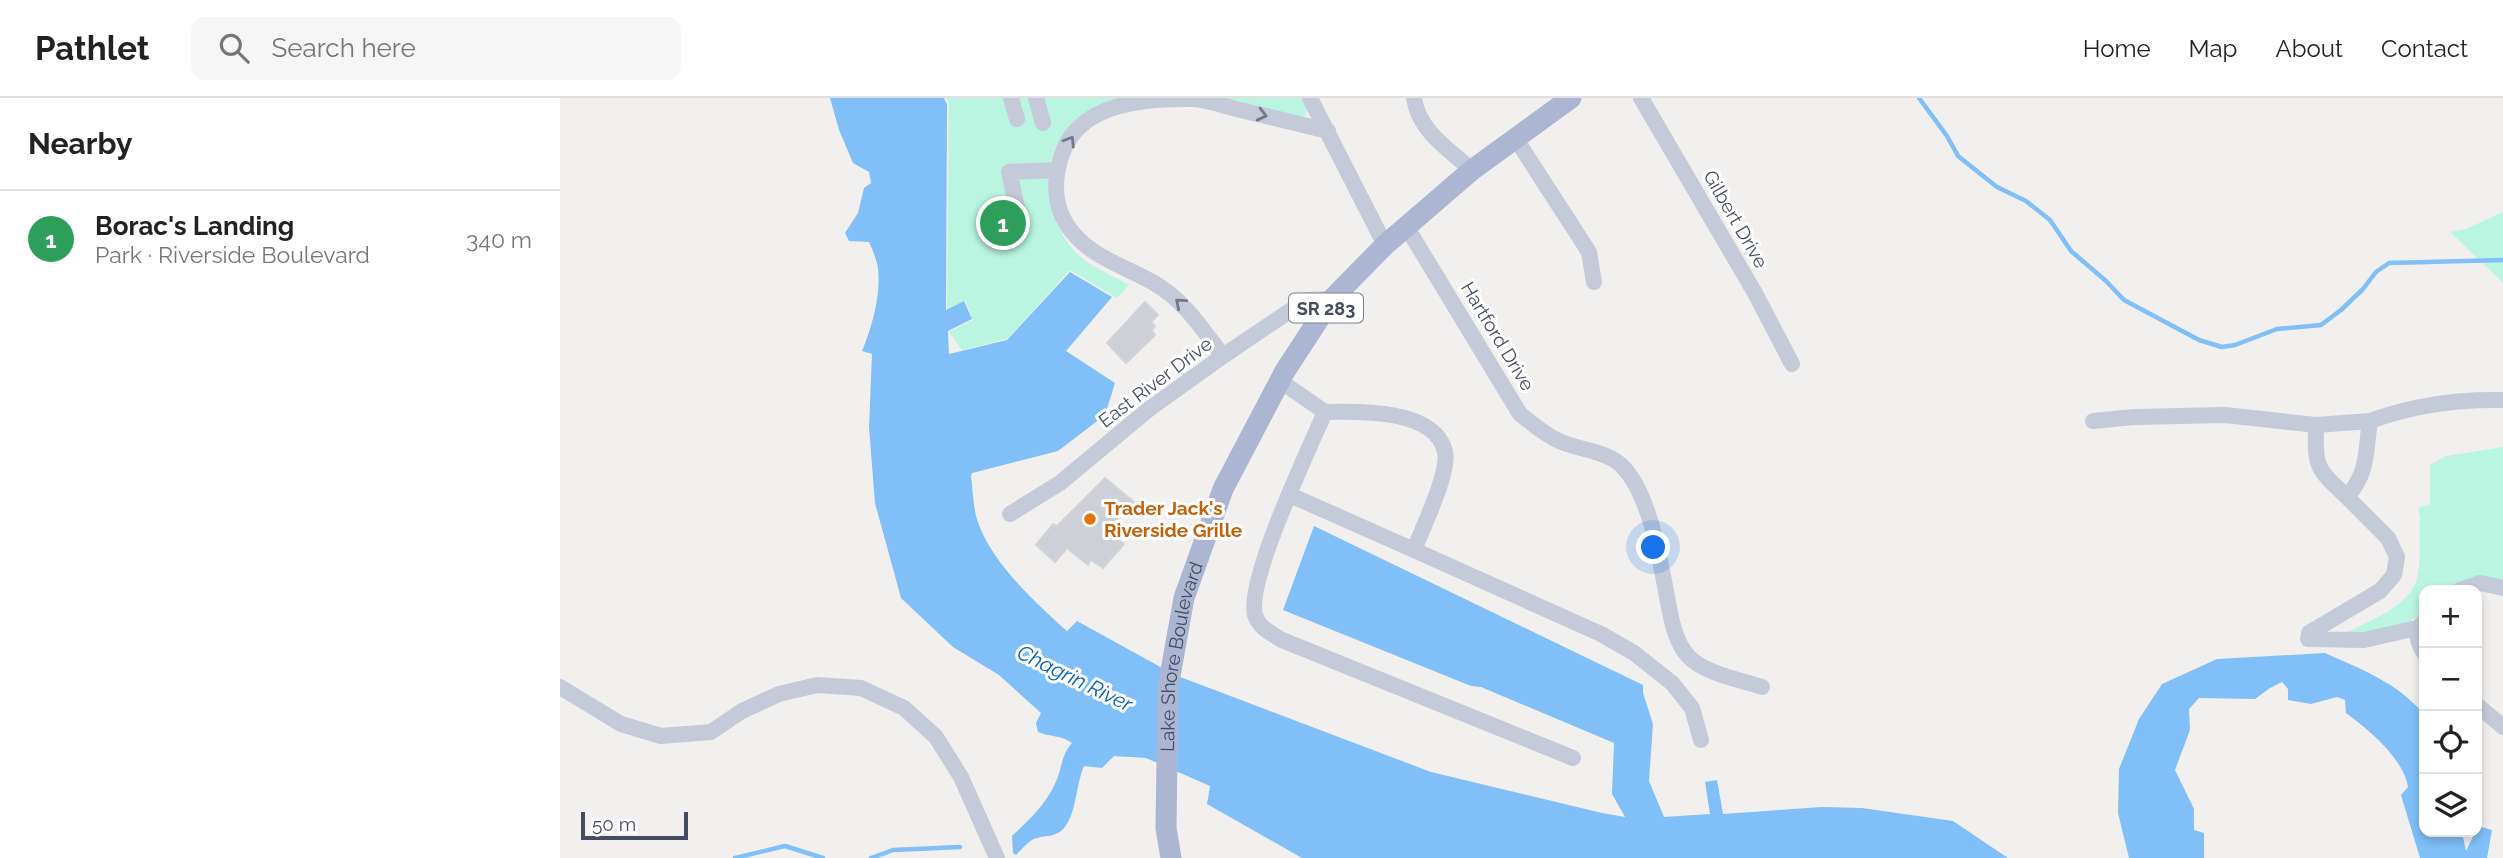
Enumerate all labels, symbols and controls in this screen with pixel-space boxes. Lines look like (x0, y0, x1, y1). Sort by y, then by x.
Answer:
search box (191, 17, 681, 80)
text: Pathlet (35, 29, 149, 68)
icon: search (215, 29, 253, 67)
text: Search here (271, 33, 416, 63)
text: Home (2083, 34, 2151, 63)
text: Map (2189, 34, 2237, 63)
text: About (2275, 34, 2343, 63)
text: Contact (2381, 34, 2468, 63)
one-way arrow (1255, 107, 1267, 121)
text: Nearby (28, 126, 132, 161)
one-way arrow (1061, 136, 1074, 149)
street label: Gilbert Drive (1699, 166, 1773, 272)
pin: 1 (980, 197, 1026, 249)
text: Borac's Landing (95, 211, 294, 241)
text: 1 (45, 226, 57, 253)
text: 340 m (466, 226, 532, 253)
text: Park · Riverside Boulevard (95, 241, 370, 268)
street label: Hartford Drive (1457, 278, 1539, 394)
road number: SR 283 (1289, 294, 1363, 322)
one-way arrow (1175, 299, 1188, 311)
street label: East River Drive (1094, 332, 1216, 432)
place label: Trader Jack's Riverside Grille (1104, 497, 1242, 541)
marker: Trader Jack's Riverside Grille (1082, 511, 1098, 527)
your location (1636, 530, 1670, 564)
street label: Lake Shore Boulevard (1156, 559, 1207, 752)
map controls (2419, 585, 2482, 837)
button: + (2419, 585, 2482, 648)
water label: Chagrin River (1013, 639, 1137, 717)
button: − (2419, 648, 2482, 711)
button: locate (2419, 711, 2482, 774)
button: layers (2419, 774, 2482, 837)
scale bar (581, 809, 688, 841)
text: 50 m (592, 813, 636, 835)

